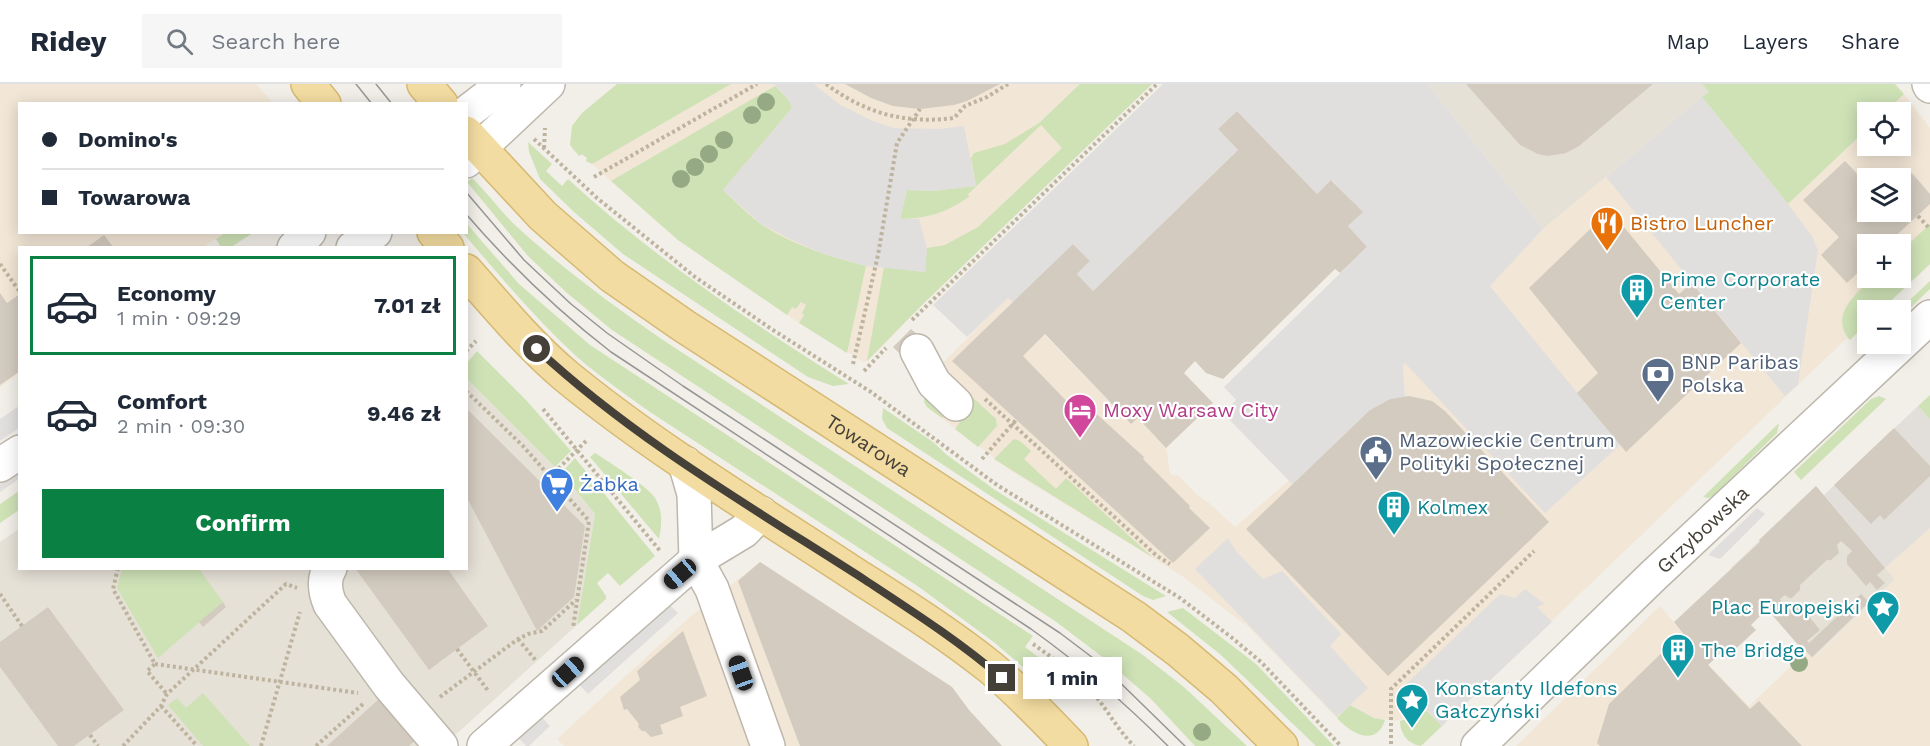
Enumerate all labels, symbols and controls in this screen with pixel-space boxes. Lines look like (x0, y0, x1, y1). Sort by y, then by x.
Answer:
search box (142, 14, 562, 68)
text: Ridey (30, 25, 106, 58)
icon: search (163, 25, 196, 58)
text: Search here (211, 29, 340, 54)
text: Map (1666, 29, 1709, 54)
text: Layers (1742, 29, 1808, 54)
text: Share (1841, 29, 1900, 54)
map controls (1857, 102, 1911, 354)
button: locate (1857, 102, 1911, 156)
text: Domino's (78, 127, 177, 152)
button: layers (1857, 168, 1911, 222)
text: Towarowa (78, 185, 190, 210)
restaurant icon: Bistro Luncher (1589, 205, 1625, 252)
place label: Bistro Luncher (1630, 211, 1774, 235)
button: + (1857, 234, 1911, 288)
place label: Prime Corporate Center (1660, 267, 1820, 314)
building icon: Prime Corporate Center (1619, 272, 1655, 319)
icon: car (45, 279, 99, 333)
text: Economy (117, 281, 216, 306)
text: 7.01 zł (374, 293, 441, 318)
button: − (1857, 300, 1911, 354)
text: 1 min · 09:29 (117, 306, 241, 330)
route start (523, 335, 550, 362)
place label: BNP Paribas Polska (1681, 350, 1799, 397)
bank icon: BNP Paribas Polska (1640, 356, 1676, 403)
icon: car (45, 387, 99, 441)
text: Comfort (117, 389, 207, 414)
hotel icon: Moxy Warsaw City (1062, 392, 1098, 439)
place label: Moxy Warsaw City (1103, 398, 1279, 422)
text: 9.46 zł (367, 401, 441, 426)
street label: Towarowa (821, 409, 916, 482)
text: 2 min · 09:30 (117, 414, 245, 438)
place label: Mazowieckie Centrum Polityki Społecznej (1399, 428, 1615, 475)
public building icon: Mazowieckie Centrum Polityki Społecznej (1358, 434, 1394, 481)
supermarket icon: Żabka (539, 466, 575, 513)
place label: Żabka (580, 472, 639, 496)
street label: Grzybowska (1652, 481, 1754, 578)
button: Confirm (42, 489, 444, 558)
building icon: Kolmex (1376, 489, 1412, 536)
place label: Kolmex (1417, 495, 1488, 519)
car (660, 556, 700, 592)
place icon: Plac Europejski (1865, 589, 1901, 636)
place label: Plac Europejski (1711, 595, 1860, 619)
building icon: The Bridge (1660, 632, 1696, 679)
place label: The Bridge (1701, 638, 1805, 662)
car (549, 653, 587, 691)
car (726, 653, 756, 693)
callout: 1 min (1023, 657, 1122, 699)
route end (988, 664, 1015, 691)
text: 1 min (1047, 666, 1098, 690)
place label: Konstanty Ildefons Gałczyński (1435, 676, 1618, 723)
place icon: Konstanty Ildefons Gałczyński (1394, 682, 1430, 729)

